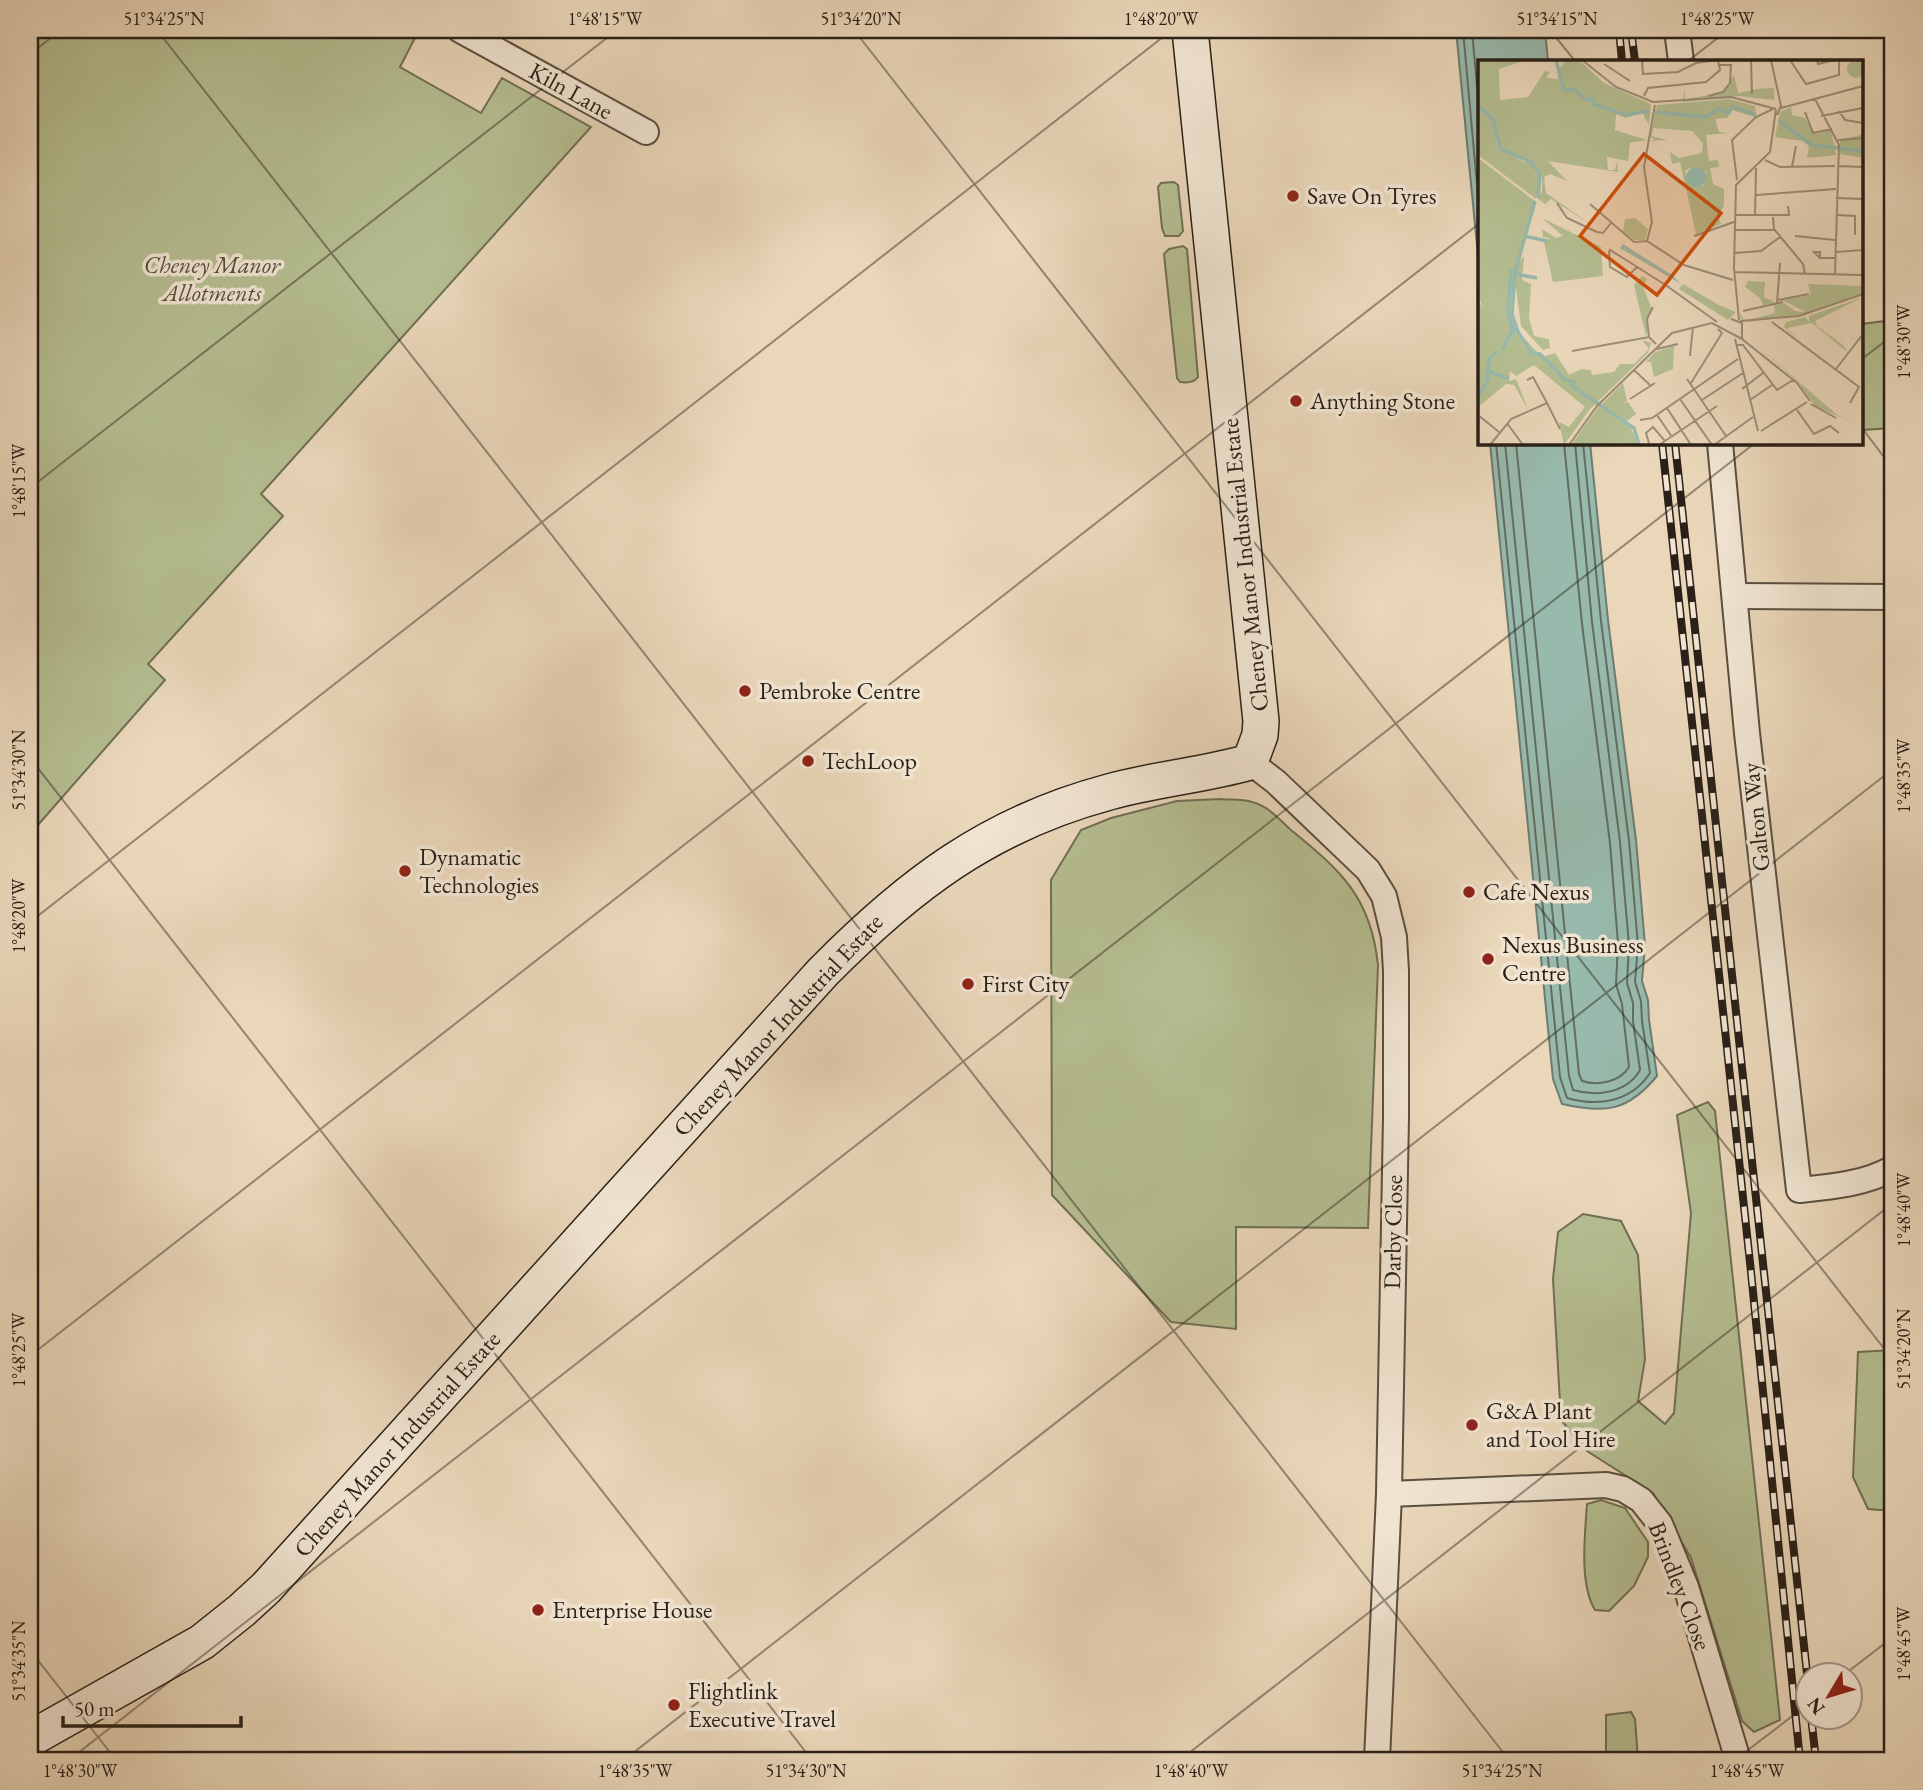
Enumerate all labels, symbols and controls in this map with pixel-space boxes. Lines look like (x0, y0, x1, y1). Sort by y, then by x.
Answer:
text: 51°34'25"N (124, 7, 205, 30)
text: 1°48'15"W (568, 7, 643, 30)
text: 51°34'20"N (821, 7, 902, 30)
text: 1°48'20"W (1124, 7, 1199, 30)
text: 51°34'15"N (1517, 7, 1598, 30)
text: 1°48'25"W (1680, 7, 1755, 30)
street label: Kiln Lane (524, 55, 619, 126)
inset map (1478, 60, 1864, 444)
place label: Save On Tyres (1307, 180, 1436, 211)
marker: Save On Tyres (1285, 188, 1301, 204)
park label: Cheney Manor Allotments (144, 249, 282, 308)
text: 1°48'30"W (1892, 304, 1915, 379)
place label: Anything Stone (1309, 385, 1455, 416)
marker: Anything Stone (1288, 393, 1304, 409)
street label: Cheney Manor Industrial Estate (1214, 417, 1275, 713)
text: 1°48'15"W (7, 443, 30, 518)
place label: Pembroke Centre (759, 675, 920, 706)
marker: Pembroke Centre (737, 683, 753, 699)
text: 51°34'30"N (7, 729, 30, 810)
text: 1°48'35"W (1892, 738, 1915, 813)
place label: TechLoop (822, 745, 917, 776)
marker: TechLoop (800, 753, 816, 769)
street label: Galton Way (1734, 761, 1777, 873)
place label: Dynamatic Technologies (419, 841, 539, 900)
marker: Dynamatic Technologies (397, 863, 413, 879)
place label: Cafe Nexus (1483, 876, 1590, 907)
text: 1°48'20"W (7, 878, 30, 953)
marker: Cafe Nexus (1461, 884, 1477, 900)
street label: Cheney Manor Industrial Estate (666, 906, 889, 1143)
place label: Nexus Business Centre (1502, 929, 1643, 988)
marker: Nexus Business Centre (1480, 951, 1496, 967)
place label: First City (982, 968, 1070, 999)
marker: First City (960, 976, 976, 992)
text: 1°48'40"W (1892, 1172, 1915, 1247)
street label: Darby Close (1376, 1174, 1409, 1290)
text: 51°34'20"N (1892, 1308, 1915, 1389)
text: 1°48'25"W (7, 1312, 30, 1387)
street label: Cheney Manor Industrial Estate (287, 1324, 507, 1563)
place label: G&A Plant and Tool Hire (1486, 1395, 1615, 1454)
marker: G&A Plant and Tool Hire (1464, 1417, 1480, 1433)
street label: Brindley Close (1642, 1517, 1719, 1654)
place label: Enterprise House (552, 1594, 712, 1625)
marker: Enterprise House (530, 1602, 546, 1618)
text: 1°48'45"W (1892, 1606, 1915, 1681)
text: 51°34'35"N (7, 1620, 30, 1701)
north arrow (1794, 1660, 1864, 1730)
place label: Flightlink Executive Travel (688, 1675, 836, 1734)
scale bar (63, 1685, 242, 1729)
text: N (1801, 1692, 1831, 1720)
text: 50 m (74, 1695, 115, 1722)
marker: Flightlink Executive Travel (666, 1697, 682, 1713)
text: 1°48'30"W (43, 1759, 118, 1782)
text: 1°48'35"W (598, 1759, 673, 1782)
text: 51°34'30"N (766, 1759, 847, 1782)
text: 1°48'40"W (1154, 1759, 1229, 1782)
text: 51°34'25"N (1462, 1759, 1543, 1782)
text: 1°48'45"W (1710, 1759, 1785, 1782)

